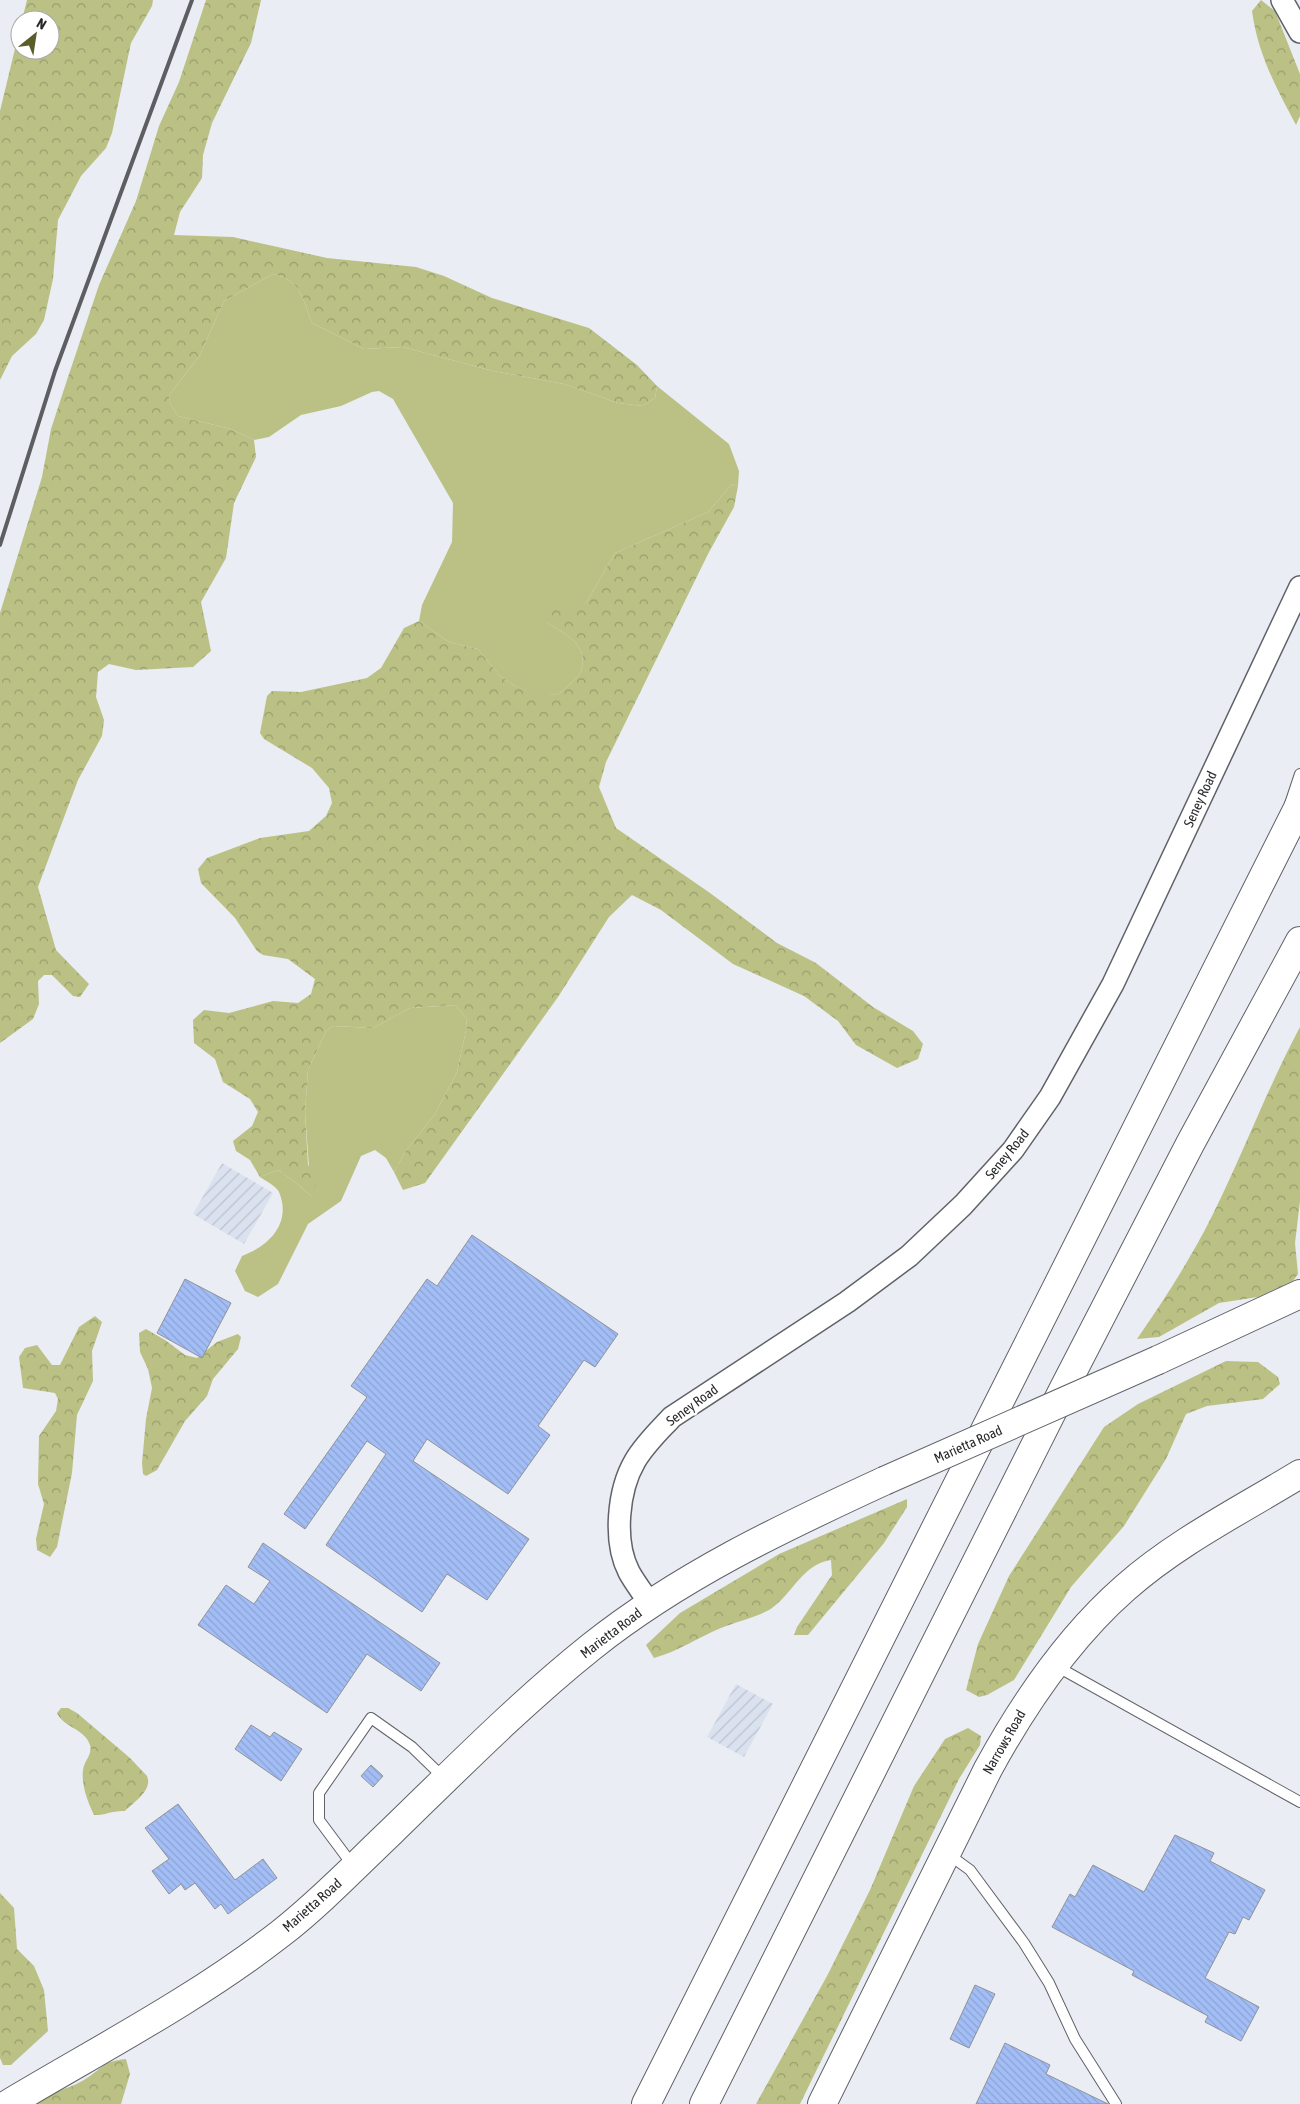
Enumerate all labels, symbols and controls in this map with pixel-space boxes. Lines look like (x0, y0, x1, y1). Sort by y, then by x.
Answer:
north arrow (10, 10, 60, 60)
text: N (34, 15, 49, 33)
street label: Seney Road (1180, 769, 1220, 829)
street label: Seney Road (982, 1126, 1032, 1182)
street label: Seney Road (663, 1381, 721, 1429)
street label: Marietta Road (931, 1422, 1005, 1466)
street label: Marietta Road (577, 1605, 645, 1661)
street label: Narrows Road (979, 1707, 1029, 1777)
street label: Marietta Road (279, 1875, 345, 1935)

